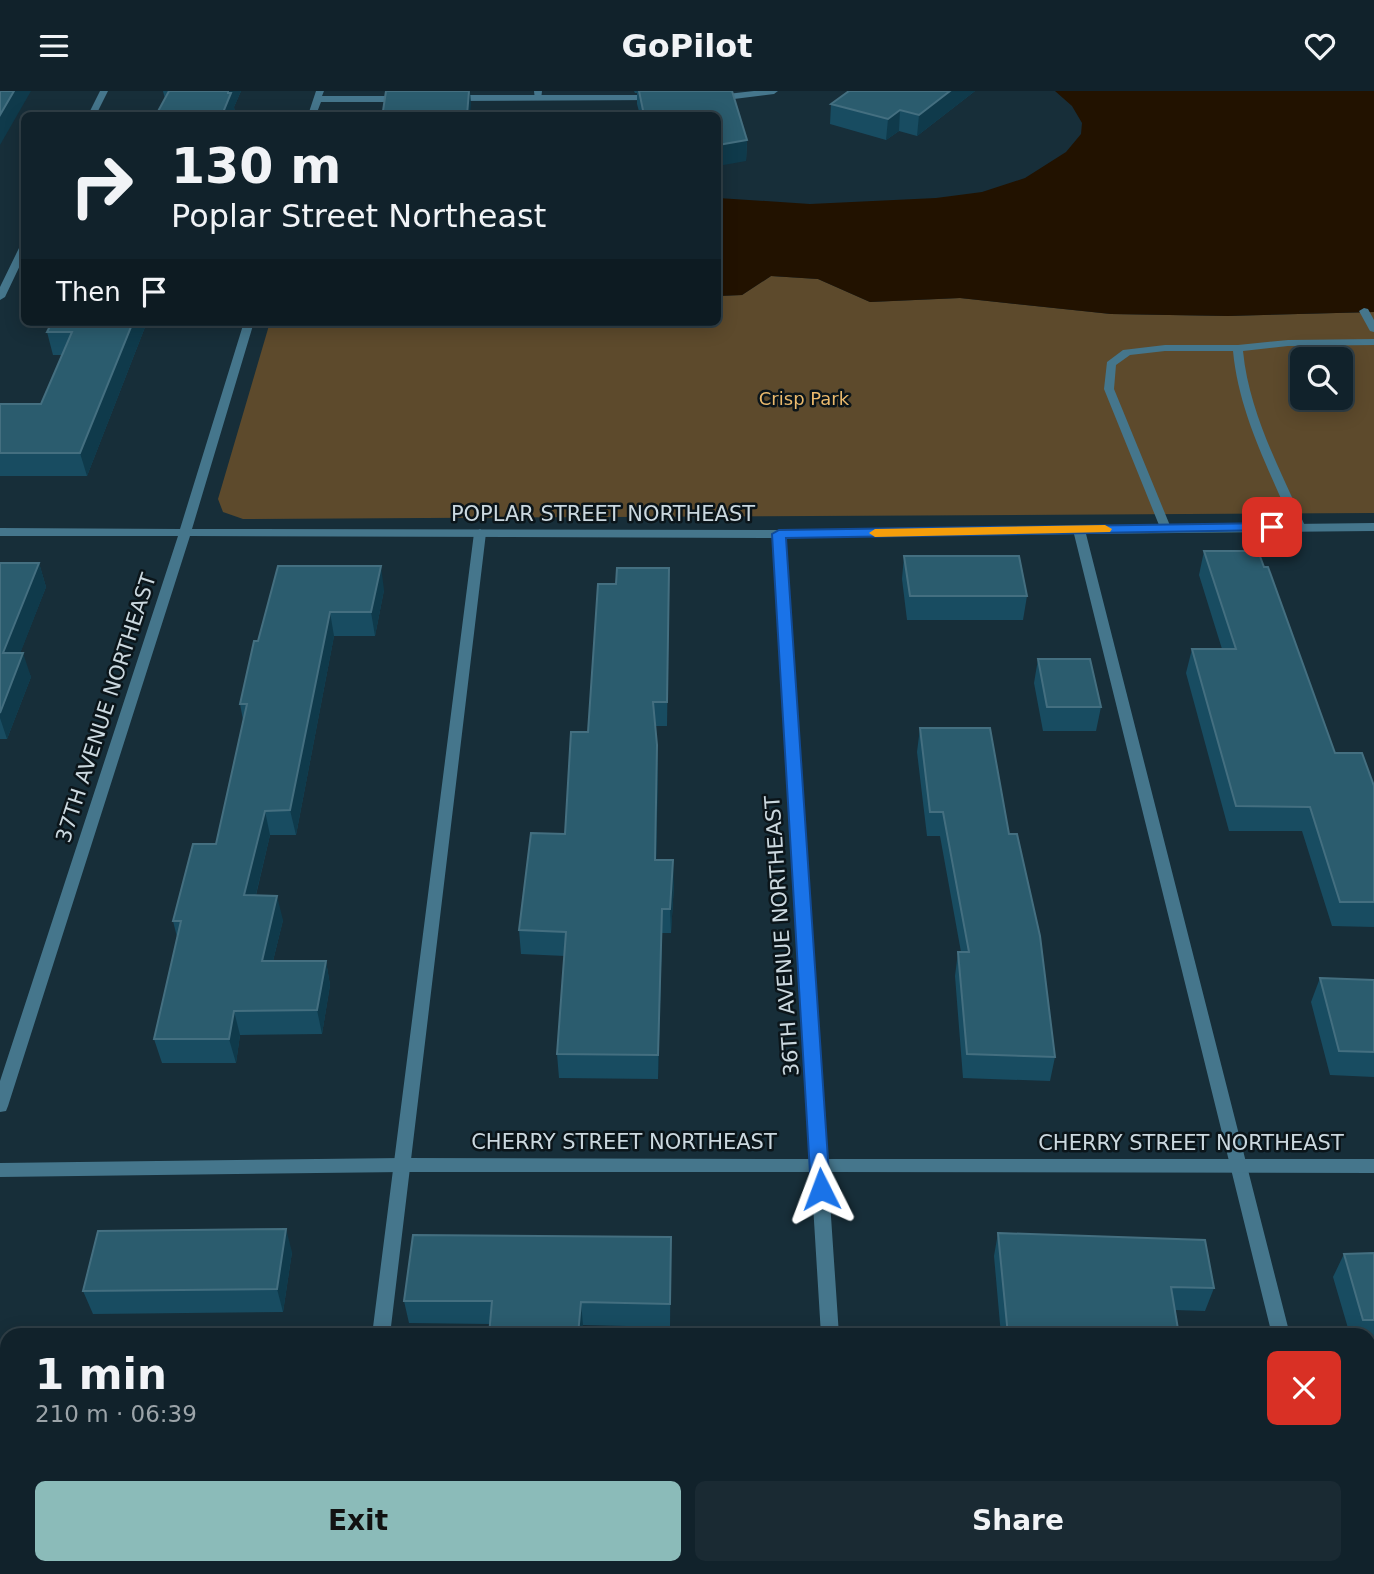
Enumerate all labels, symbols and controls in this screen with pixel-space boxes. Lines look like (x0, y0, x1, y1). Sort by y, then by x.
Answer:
icon: menu (35, 27, 73, 65)
text: GoPilot (622, 27, 752, 65)
icon: heart (1301, 27, 1339, 65)
text: 130 m (171, 138, 341, 195)
icon: right (56, 140, 147, 231)
text: Poplar Street Northeast (171, 197, 546, 235)
icon: arrive (135, 273, 173, 311)
text: Then (56, 277, 121, 307)
map controls (1290, 347, 1353, 410)
button: search (1290, 347, 1353, 410)
park label: Crisp Park (759, 388, 850, 409)
pin (1242, 497, 1302, 557)
street label: POPLAR STREET NORTHEAST (451, 502, 755, 526)
icon: arrive (1253, 508, 1291, 546)
street label: 37TH AVENUE NORTHEAST (51, 570, 161, 846)
street label: 36TH AVENUE NORTHEAST (760, 795, 804, 1077)
street label: CHERRY STREET NORTHEAST (471, 1130, 777, 1154)
street label: CHERRY STREET NORTHEAST (1038, 1131, 1344, 1155)
position arrow (784, 1152, 858, 1226)
text: 1 min (35, 1350, 167, 1399)
button: close (1267, 1351, 1341, 1425)
text: 210 m · 06:39 (35, 1401, 197, 1427)
button: Exit (35, 1481, 681, 1561)
button: Share (695, 1481, 1341, 1561)

